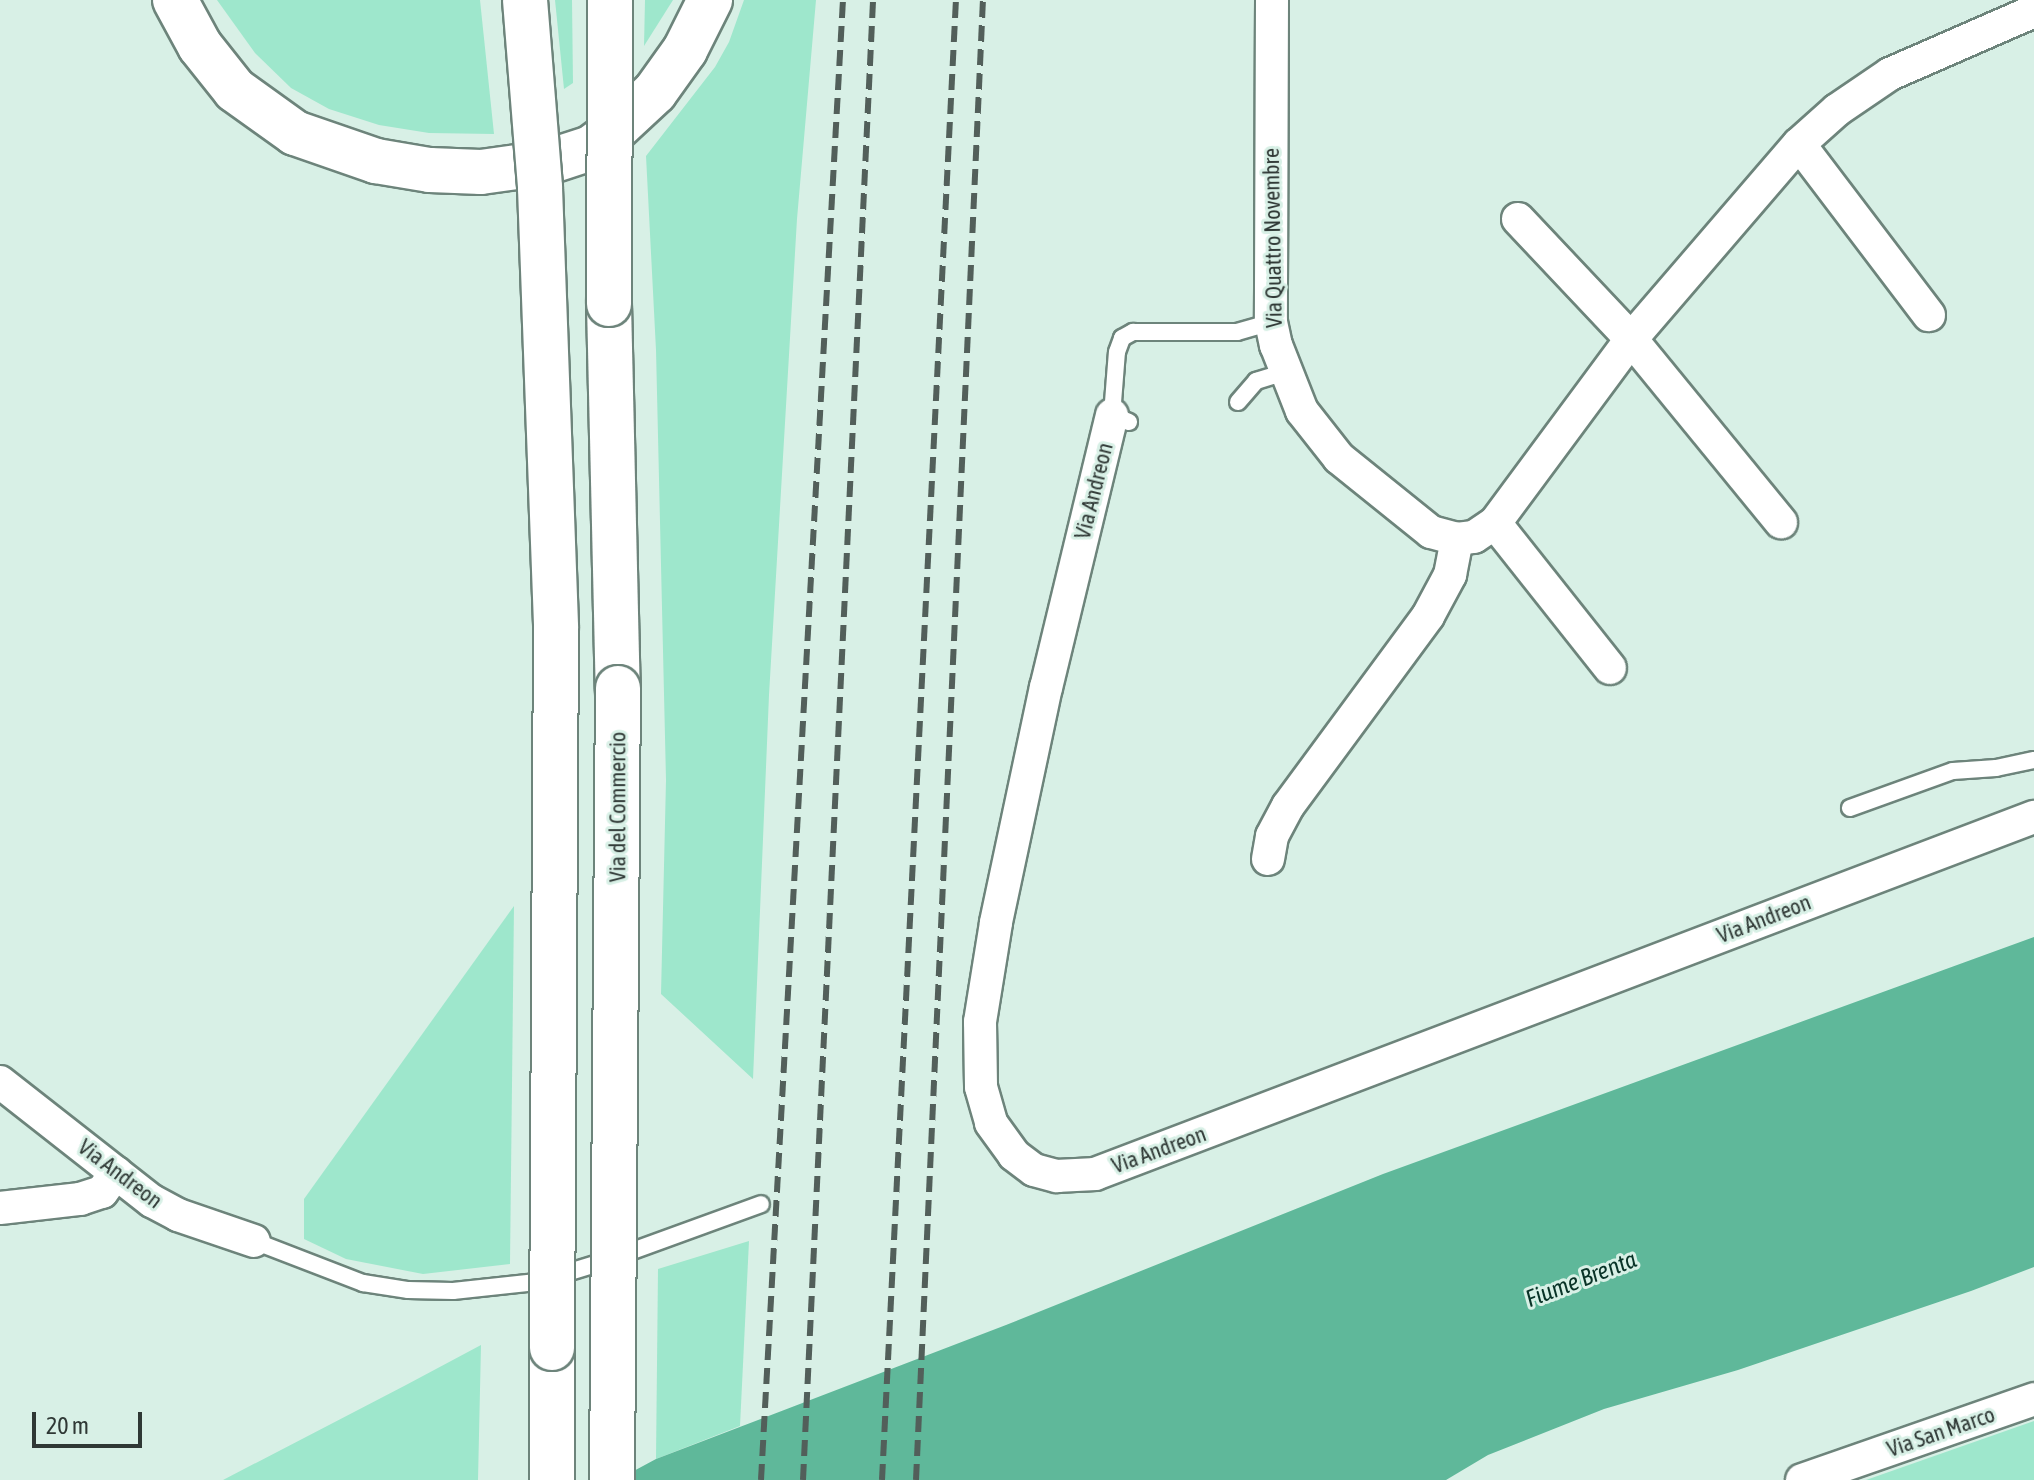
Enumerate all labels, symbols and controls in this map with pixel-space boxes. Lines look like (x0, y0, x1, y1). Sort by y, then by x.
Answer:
street label: Via Quattro Novembre (1258, 148, 1288, 328)
street label: Via Andreon (1069, 440, 1119, 542)
street label: Via del Commercio (605, 732, 631, 882)
street label: Via Andreon (1713, 889, 1815, 949)
street label: Via Andreon (1108, 1121, 1210, 1179)
street label: Via Andreon (73, 1134, 167, 1214)
water label: Fiume Brenta (1522, 1245, 1640, 1313)
scale bar (36, 1396, 146, 1446)
street label: Via San Marco (1884, 1401, 1998, 1463)
text: 20 m (46, 1412, 89, 1439)

